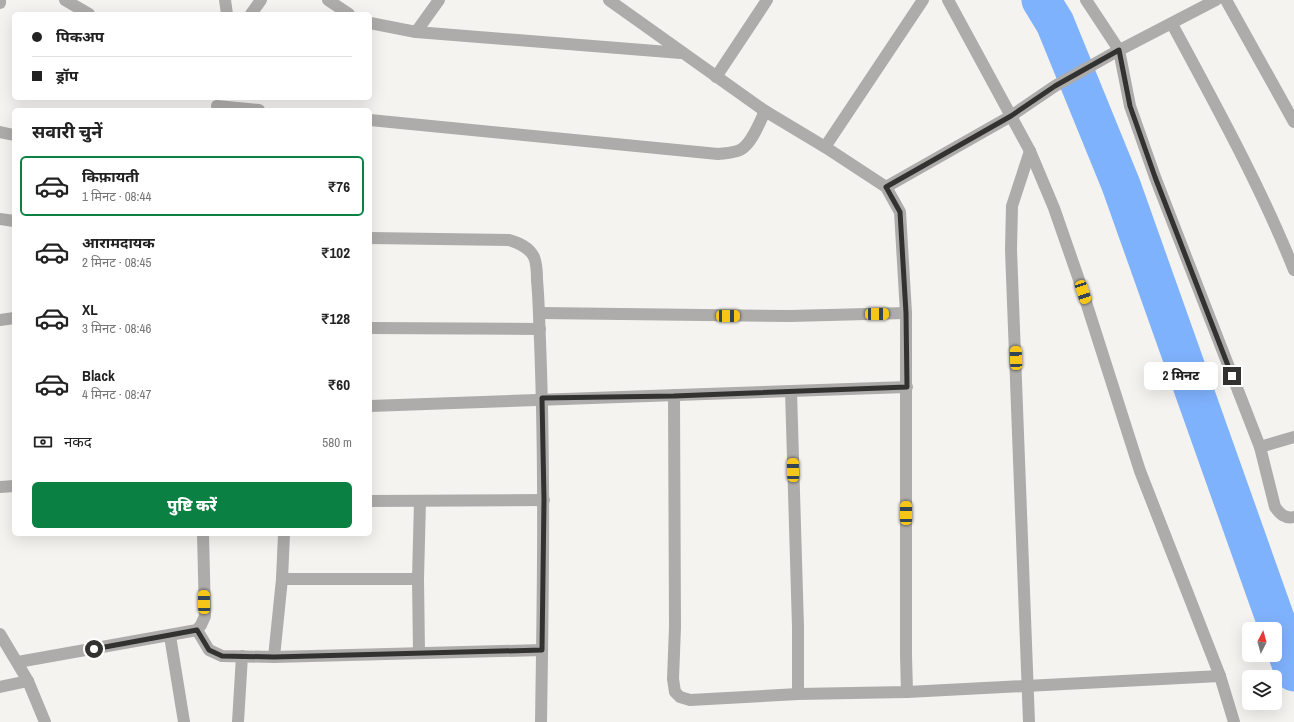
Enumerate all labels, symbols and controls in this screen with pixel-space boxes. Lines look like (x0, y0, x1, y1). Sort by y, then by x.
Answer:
text: पिकअप (56, 26, 104, 47)
text: ड्रॉप (56, 65, 78, 86)
text: सवारी चुनें (32, 119, 102, 144)
text: किफ़ायती (82, 166, 139, 187)
icon: car (34, 168, 70, 204)
text: ₹76 (328, 176, 350, 197)
text: 1 मिनट · 08:44 (82, 188, 151, 205)
text: आरामदायक (82, 232, 155, 253)
icon: car (34, 234, 70, 270)
text: ₹102 (321, 242, 350, 263)
text: 2 मिनट · 08:45 (82, 254, 151, 271)
car (1074, 279, 1092, 305)
text: XL (82, 299, 98, 320)
icon: car (34, 300, 70, 336)
text: ₹128 (321, 308, 350, 329)
car (865, 308, 889, 320)
car (716, 310, 740, 322)
text: 3 मिनट · 08:46 (82, 320, 151, 337)
car (1010, 346, 1022, 370)
callout: 2 मिनट (1144, 362, 1218, 390)
text: Black (82, 365, 115, 386)
icon: car (34, 366, 70, 402)
text: 2 मिनट (1163, 367, 1199, 384)
route end (1223, 367, 1241, 385)
text: ₹60 (328, 374, 350, 395)
text: 4 मिनट · 08:47 (82, 386, 151, 403)
icon: cash (32, 431, 54, 453)
text: नकद (64, 431, 92, 452)
text: 580 m (322, 434, 352, 451)
car (787, 458, 799, 482)
button: पुष्टि करें (32, 482, 352, 528)
car (900, 501, 912, 525)
car (198, 590, 210, 614)
north arrow (1242, 622, 1282, 662)
map controls (1242, 622, 1282, 710)
route start (85, 640, 103, 658)
button: layers (1242, 670, 1282, 710)

